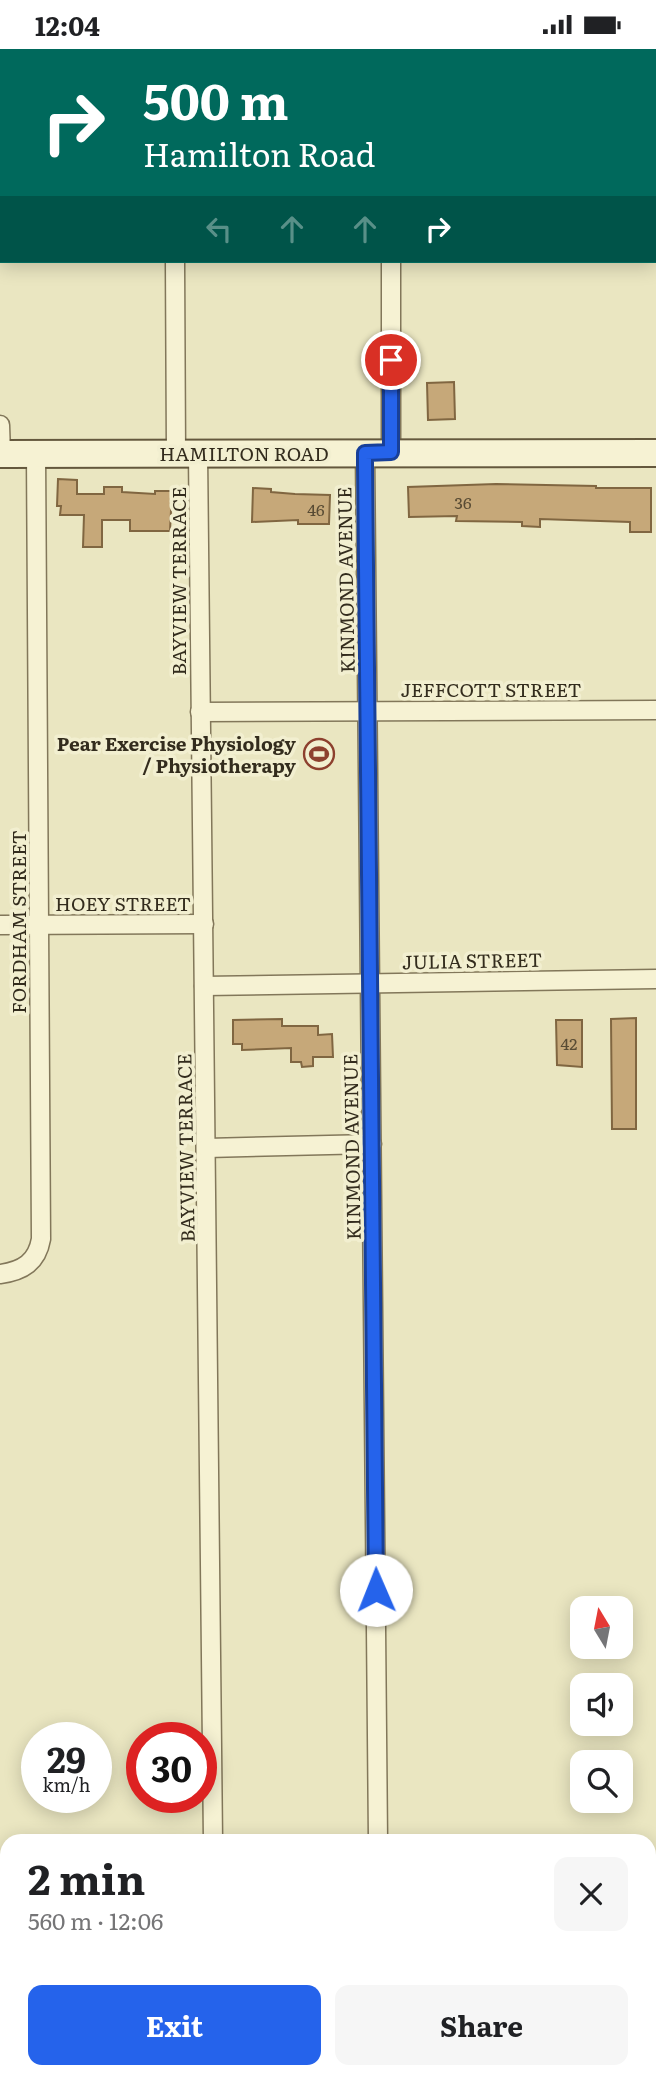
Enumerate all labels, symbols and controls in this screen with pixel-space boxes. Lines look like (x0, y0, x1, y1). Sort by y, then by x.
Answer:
text: 12:04 (35, 5, 100, 44)
text: 500 m (143, 62, 289, 135)
icon: right (28, 77, 119, 168)
text: Hamilton Road (143, 129, 375, 177)
icon: left (200, 210, 238, 248)
icon: ahead (273, 210, 311, 248)
icon: ahead (346, 210, 384, 248)
icon: right (419, 210, 457, 248)
pin (361, 330, 421, 390)
icon: arrive (372, 341, 410, 379)
street label: HAMILTON ROAD (159, 439, 329, 467)
street label: BAYVIEW TERRACE (164, 487, 192, 675)
street label: KINMOND AVENUE (329, 487, 361, 673)
house number: 36 (454, 490, 472, 514)
house number: 46 (307, 497, 325, 521)
street label: JEFFCOTT STREET (400, 675, 582, 703)
place label: Pear Exercise Physiology / Physiotherapy (57, 729, 296, 779)
sports icon: Pear Exercise Physiology / Physiotherapy (302, 737, 336, 771)
street label: FORDHAM STREET (4, 830, 32, 1014)
street label: HOEY STREET (55, 889, 191, 917)
street label: JULIA STREET (402, 945, 542, 975)
house number: 42 (561, 1031, 577, 1055)
street label: BAYVIEW TERRACE (169, 1053, 201, 1243)
street label: KINMOND AVENUE (335, 1054, 367, 1240)
position arrow (339, 1553, 413, 1627)
north arrow (570, 1596, 634, 1659)
map controls (570, 1596, 633, 1813)
button: sound (570, 1673, 633, 1736)
speed limit sign: 30 (126, 1722, 217, 1813)
text: 29 (47, 1732, 86, 1784)
button: search (570, 1750, 633, 1813)
text: km/h (43, 1771, 90, 1798)
text: 2 min (28, 1846, 145, 1908)
button: close (554, 1857, 628, 1931)
text: 560 m · 12:06 (28, 1903, 163, 1937)
button: Exit (28, 1985, 321, 2065)
button: Share (335, 1985, 628, 2065)

